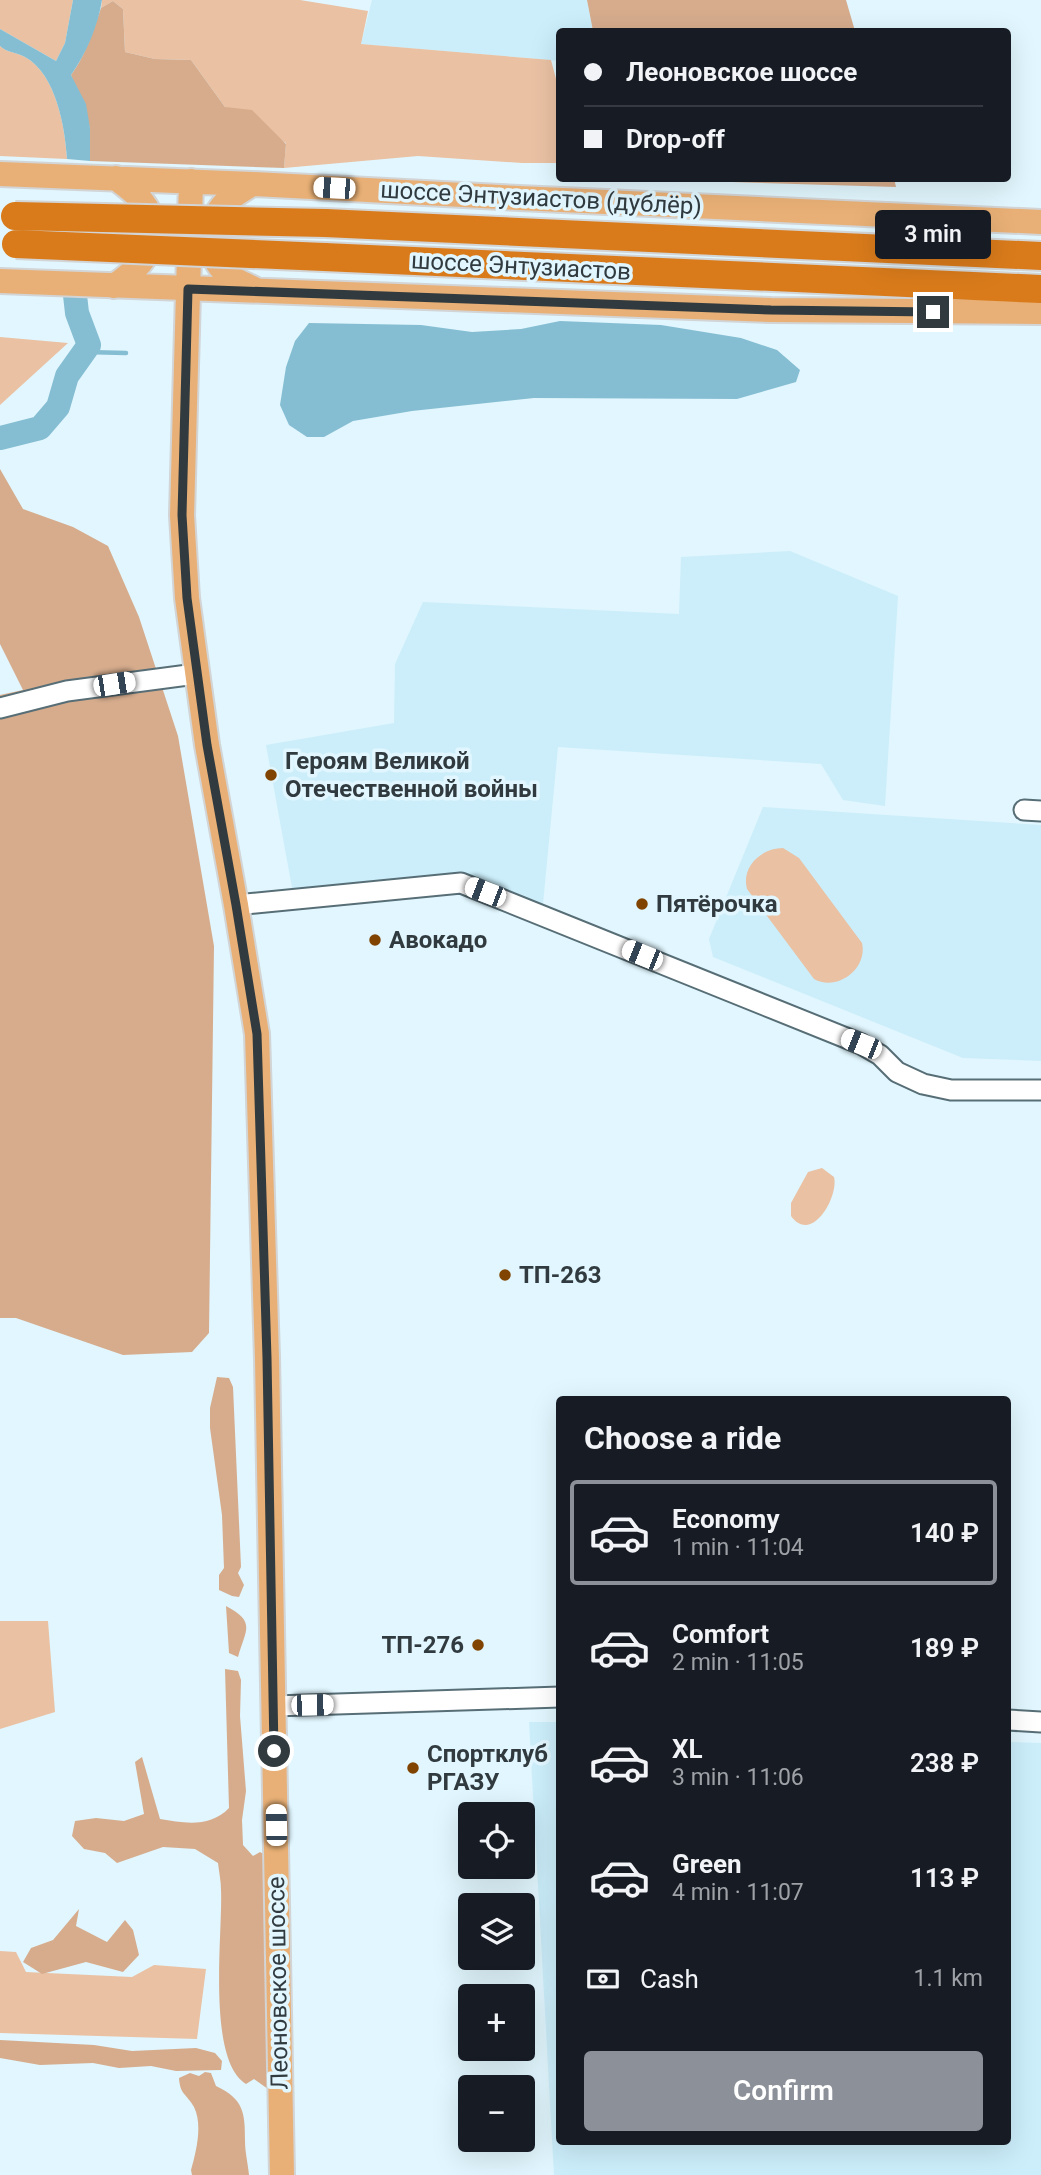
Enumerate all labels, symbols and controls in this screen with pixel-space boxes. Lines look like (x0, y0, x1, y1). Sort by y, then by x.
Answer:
text: Леоновское шоссе (626, 57, 857, 87)
text: Drop-off (626, 124, 725, 154)
car (313, 176, 356, 200)
street label: шоссе Энтузиастов (дублёр) (380, 176, 702, 220)
callout: 3 min (875, 210, 991, 260)
text: 3 min (904, 221, 962, 248)
street label: шоссе Энтузиастов (410, 246, 632, 286)
route end (917, 296, 949, 328)
car (92, 670, 137, 698)
place label: Героям Великой Отечественной войны (285, 747, 538, 803)
marker: Героям Великой Отечественной войны (263, 767, 279, 783)
car (462, 875, 509, 909)
place label: Пятёрочка (656, 890, 778, 918)
marker: Пятёрочка (634, 896, 650, 912)
place label: Авокадо (389, 926, 487, 954)
marker: Авокадо (367, 932, 383, 948)
car (619, 937, 666, 973)
car (838, 1026, 885, 1062)
place label: ТП-263 (519, 1261, 602, 1289)
marker: ТП-263 (497, 1267, 513, 1283)
text: Choose a ride (584, 1419, 781, 1457)
icon: car (588, 1501, 651, 1564)
text: Economy (672, 1504, 779, 1534)
text: 140 ₽ (910, 1518, 979, 1548)
text: 1 min · 11:04 (672, 1534, 804, 1561)
icon: car (588, 1616, 651, 1679)
text: Comfort (672, 1619, 769, 1649)
place label: ТП-276 (381, 1631, 464, 1659)
text: 189 ₽ (910, 1633, 979, 1663)
marker: ТП-276 (470, 1637, 486, 1653)
text: 2 min · 11:05 (672, 1649, 804, 1676)
car (291, 1694, 334, 1716)
icon: car (588, 1731, 651, 1794)
text: XL (672, 1734, 703, 1764)
route start (258, 1735, 290, 1767)
place label: Спортклуб РГАЗУ (427, 1740, 548, 1796)
text: 238 ₽ (910, 1748, 979, 1778)
marker: Спортклуб РГАЗУ (405, 1760, 421, 1776)
text: 3 min · 11:06 (672, 1764, 804, 1791)
map controls (458, 1802, 535, 2152)
button: locate (458, 1802, 535, 1879)
car (266, 1804, 287, 1846)
icon: car (588, 1846, 651, 1909)
text: Green (672, 1849, 742, 1879)
text: 113 ₽ (910, 1863, 979, 1893)
street label: Леоновское шоссе (262, 1876, 294, 2090)
text: 4 min · 11:07 (672, 1879, 804, 1906)
button: layers (458, 1893, 535, 1970)
icon: cash (584, 1960, 622, 1998)
text: Cash (640, 1964, 699, 1994)
text: 1.1 km (914, 1965, 983, 1992)
button: + (458, 1984, 535, 2061)
button: Confirm (584, 2051, 983, 2131)
button: − (458, 2075, 535, 2152)

